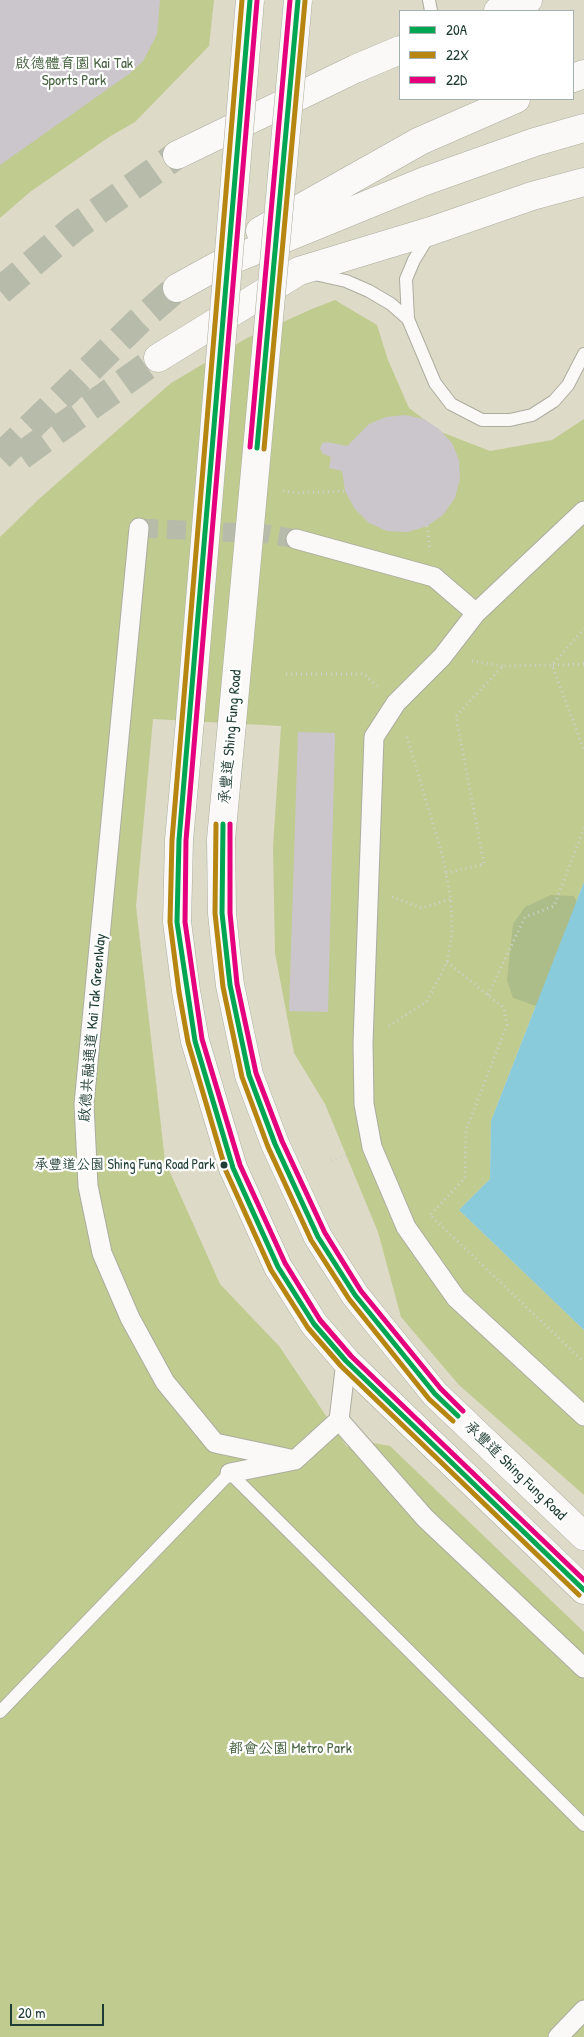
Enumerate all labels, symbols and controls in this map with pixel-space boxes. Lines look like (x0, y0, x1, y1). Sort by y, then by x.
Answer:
legend (399, 10, 574, 100)
text: 20A (446, 19, 467, 40)
text: 22X (446, 44, 469, 65)
park label: 啟德體育園 Kai Tak Sports Park (15, 55, 133, 90)
text: 22D (446, 69, 467, 90)
street label: 承豐道 Shing Fung Road (216, 669, 246, 805)
street label: 啟德共融通道 Kai Tak GreenWay (76, 933, 110, 1123)
place label: 承豐道公園 Shing Fung Road Park (34, 1157, 215, 1173)
marker: 承豐道公園 Shing Fung Road Park (219, 1160, 229, 1170)
street label: 承豐道 Shing Fung Road (460, 1418, 570, 1524)
park label: 都會公園 Metro Park (228, 1740, 352, 1758)
scale bar (12, 1994, 106, 2026)
text: 20 m (18, 2002, 45, 2023)

